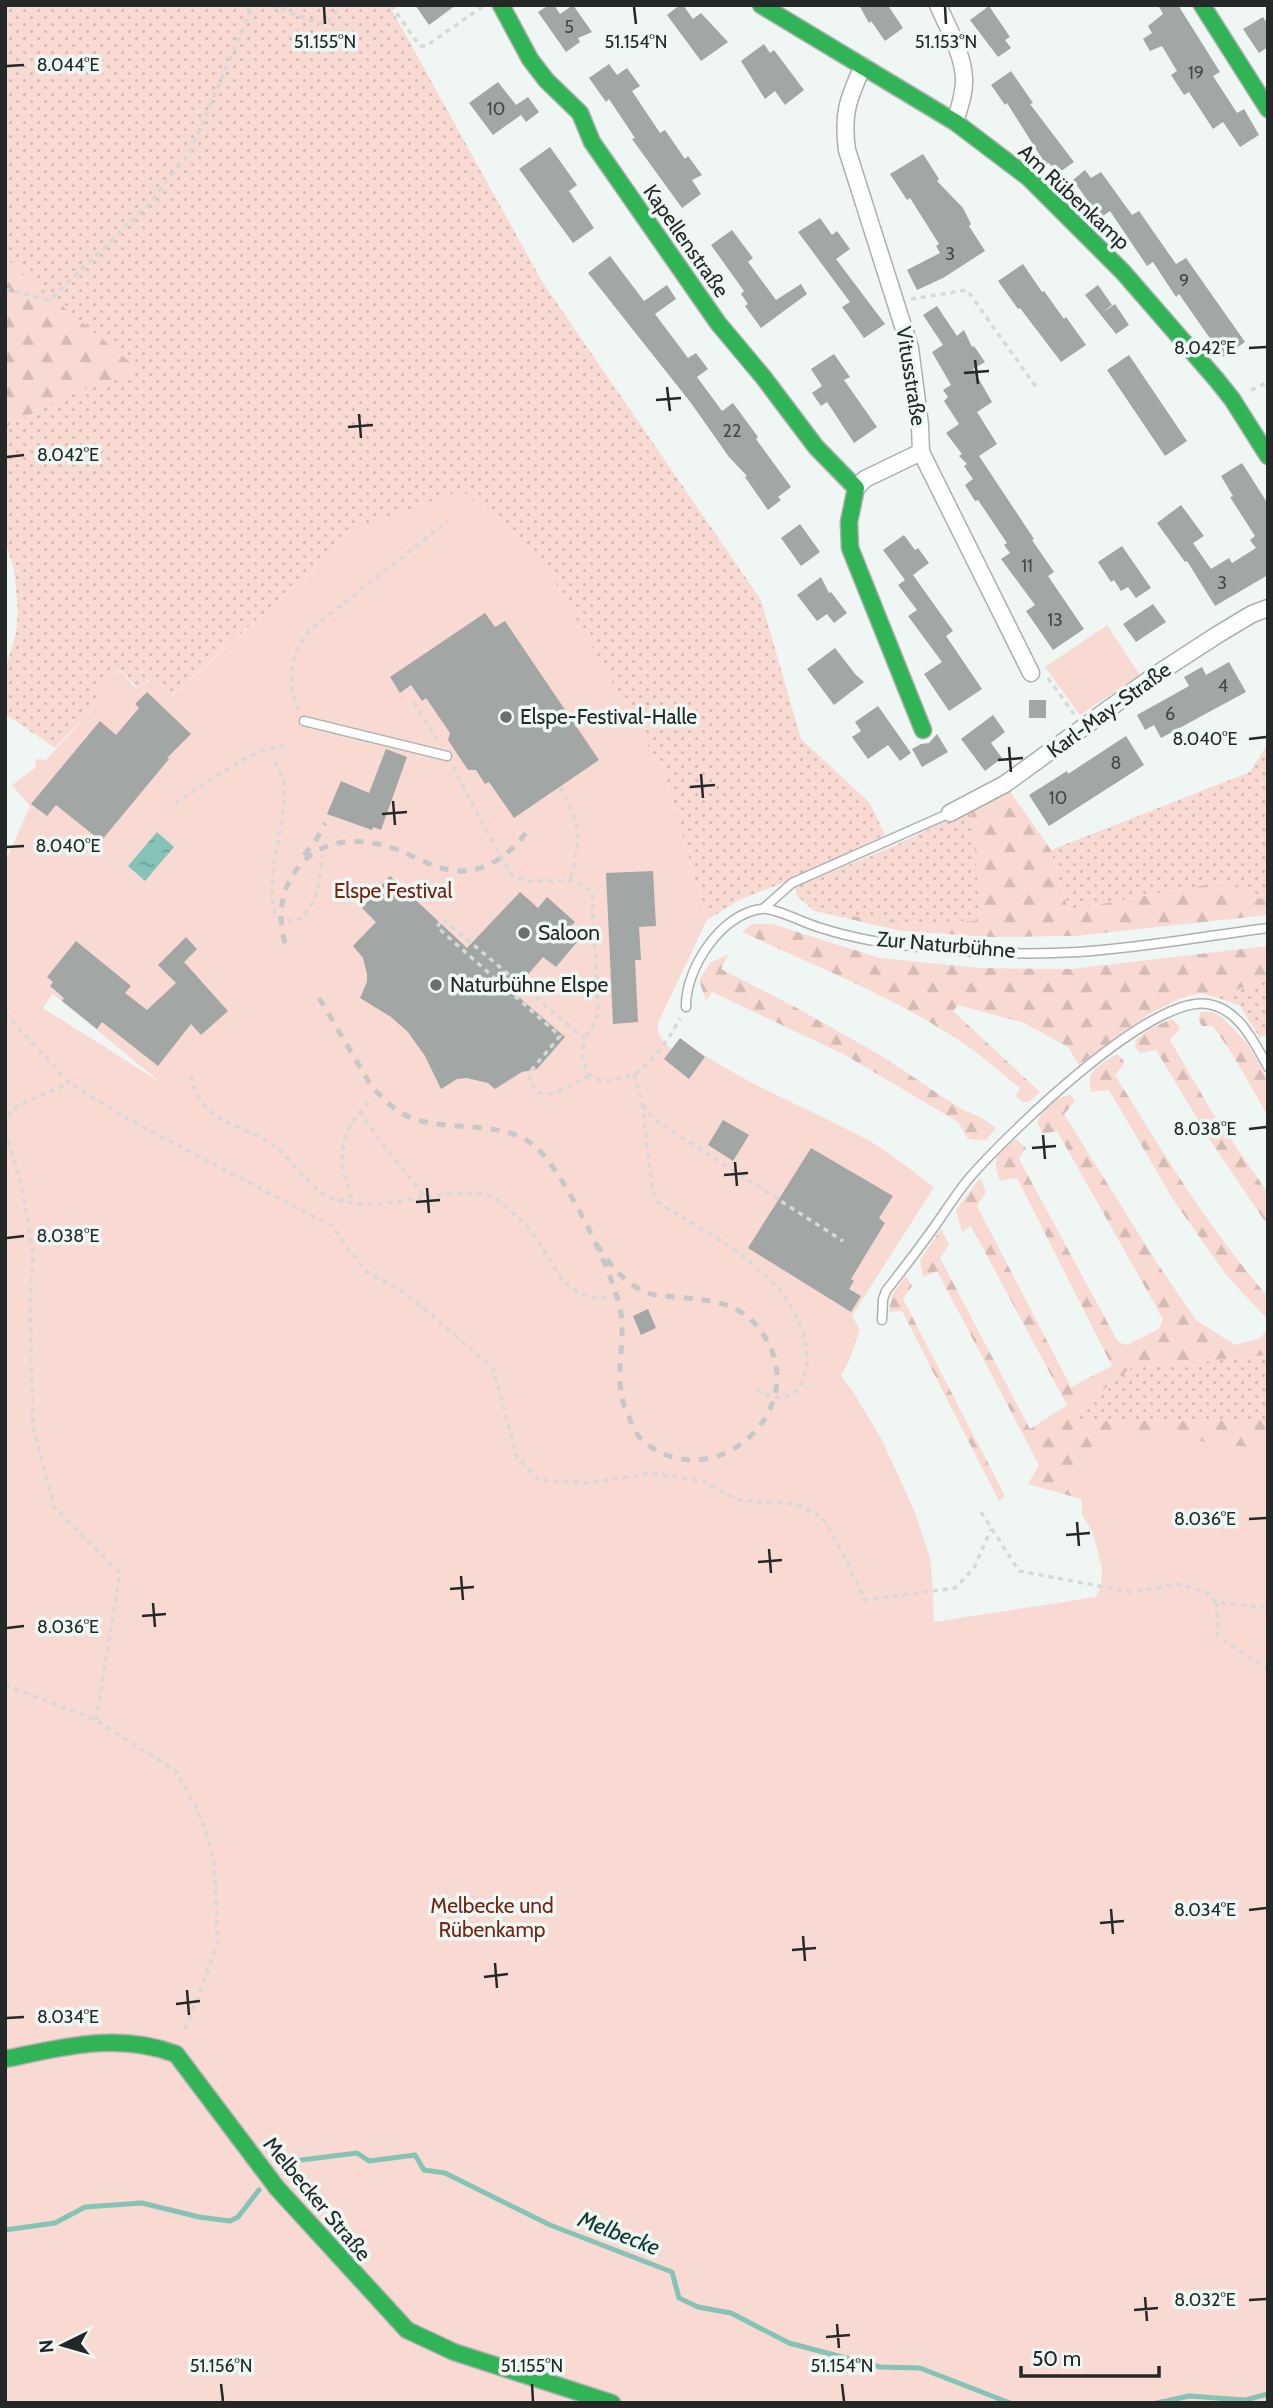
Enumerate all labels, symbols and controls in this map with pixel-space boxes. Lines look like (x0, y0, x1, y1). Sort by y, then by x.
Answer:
house number: 5 (564, 16, 574, 38)
text: 51.155°N (294, 31, 356, 53)
text: 51.154°N (605, 31, 667, 53)
text: 51.153°N (915, 31, 977, 53)
text: 8.044°E (37, 54, 99, 76)
house number: 19 (1188, 62, 1204, 84)
house number: 10 (487, 98, 505, 120)
street label: Am Rübenkamp (1013, 139, 1135, 255)
street label: Kapellenstraße (638, 180, 735, 302)
house number: 3 (945, 243, 955, 265)
house number: 9 (1179, 270, 1189, 292)
street label: Vitusstraße (891, 325, 932, 428)
text: 8.042°E (1174, 337, 1236, 359)
house number: 22 (723, 420, 741, 442)
text: 8.042°E (37, 444, 99, 466)
house number: 11 (1021, 555, 1033, 577)
house number: 3 (1217, 572, 1227, 594)
house number: 13 (1047, 609, 1063, 631)
street label: Karl-May-Straße (1042, 656, 1176, 763)
house number: 4 (1218, 675, 1228, 697)
house number: 6 (1165, 703, 1175, 725)
place label: Elspe-Festival-Halle (520, 704, 697, 729)
marker: Elspe-Festival-Halle (498, 709, 514, 725)
text: 8.040°E (1172, 728, 1238, 750)
house number: 8 (1111, 752, 1121, 774)
house number: 10 (1049, 787, 1067, 809)
text: 8.040°E (35, 835, 101, 857)
park label: Elspe Festival (334, 878, 452, 903)
place label: Saloon (538, 920, 600, 945)
marker: Saloon (516, 925, 532, 941)
street label: Zur Naturbühne (876, 926, 1017, 963)
place label: Naturbühne Elspe (450, 972, 608, 997)
marker: Naturbühne Elspe (428, 977, 444, 993)
text: 8.038°E (1174, 1118, 1236, 1140)
text: 8.038°E (37, 1225, 99, 1247)
text: 8.036°E (1174, 1508, 1236, 1530)
text: 8.036°E (37, 1616, 99, 1638)
park label: Melbecke und Rübenkamp (430, 1893, 554, 1942)
text: 8.034°E (1174, 1899, 1236, 1921)
text: 8.034°E (37, 2006, 99, 2028)
street label: Melbecker Straße (258, 2132, 377, 2266)
water label: Melbecke (573, 2204, 664, 2261)
text: 8.032°E (1174, 2289, 1236, 2311)
north arrow (28, 2310, 98, 2380)
scale bar (1021, 2334, 1159, 2378)
text: N (35, 2339, 59, 2354)
text: 50 m (1032, 2346, 1081, 2371)
text: 51.156°N (190, 2355, 252, 2377)
text: 51.155°N (501, 2355, 563, 2377)
text: 51.154°N (811, 2355, 873, 2377)

